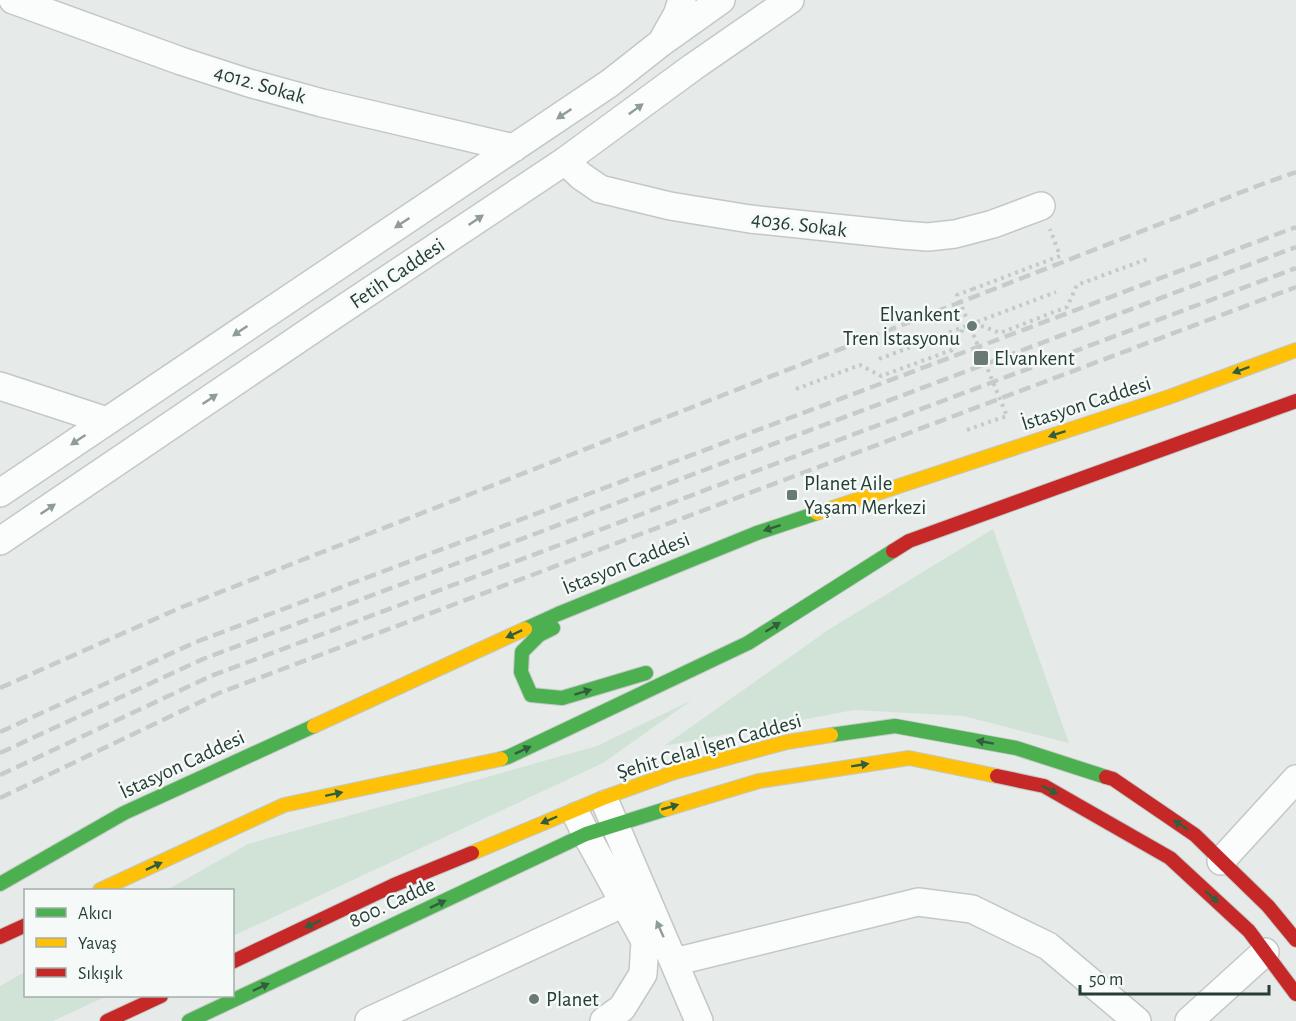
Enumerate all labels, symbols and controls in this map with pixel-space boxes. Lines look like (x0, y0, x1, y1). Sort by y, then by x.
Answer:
street label: 4012. Sokak (212, 61, 309, 108)
one-way arrow (629, 103, 644, 115)
one-way arrow (556, 108, 572, 119)
street label: 4036. Sokak (750, 208, 848, 241)
one-way arrow (468, 214, 484, 226)
one-way arrow (394, 217, 410, 228)
street label: Fetih Caddesi (346, 234, 448, 313)
place label: Elvankent Tren İstasyonu (843, 304, 960, 349)
marker: Elvankent Tren İstasyonu (965, 319, 979, 333)
one-way arrow (232, 326, 249, 337)
place label: Elvankent (994, 348, 1075, 369)
marker: Elvankent (972, 349, 990, 367)
one-way arrow (1232, 366, 1250, 376)
street label: İstasyon Caddesi (1018, 372, 1154, 434)
one-way arrow (202, 394, 218, 405)
one-way arrow (1048, 430, 1066, 439)
one-way arrow (71, 434, 87, 446)
place label: Planet Aile Yaşam Merkezi (804, 473, 926, 518)
marker: Planet Aile Yaşam Merkezi (785, 488, 799, 502)
one-way arrow (40, 503, 57, 514)
one-way arrow (763, 524, 781, 533)
street label: İstasyon Caddesi (559, 527, 693, 599)
one-way arrow (765, 621, 782, 632)
one-way arrow (505, 630, 523, 639)
one-way arrow (574, 687, 592, 696)
street label: Şehit Celal İşen Caddesi (614, 709, 804, 783)
street label: İstasyon Caddesi (116, 725, 248, 803)
one-way arrow (975, 737, 994, 746)
one-way arrow (515, 745, 532, 755)
one-way arrow (851, 761, 870, 770)
one-way arrow (1042, 785, 1059, 795)
one-way arrow (325, 789, 343, 799)
one-way arrow (661, 802, 679, 811)
one-way arrow (540, 815, 558, 825)
one-way arrow (1173, 819, 1189, 831)
one-way arrow (145, 861, 162, 870)
street label: 800. Cadde (346, 873, 439, 932)
legend (24, 889, 234, 997)
one-way arrow (1204, 890, 1219, 903)
one-way arrow (429, 899, 446, 908)
text: Akıcı (78, 905, 112, 923)
one-way arrow (305, 919, 322, 928)
one-way arrow (655, 920, 664, 937)
text: Yavaş (78, 935, 117, 953)
scale bar (1080, 958, 1269, 996)
text: Sıkışık (78, 965, 123, 983)
text: 50 m (1089, 971, 1123, 989)
one-way arrow (253, 983, 270, 992)
place label: Planet (546, 989, 599, 1010)
marker: Planet (527, 992, 541, 1006)

